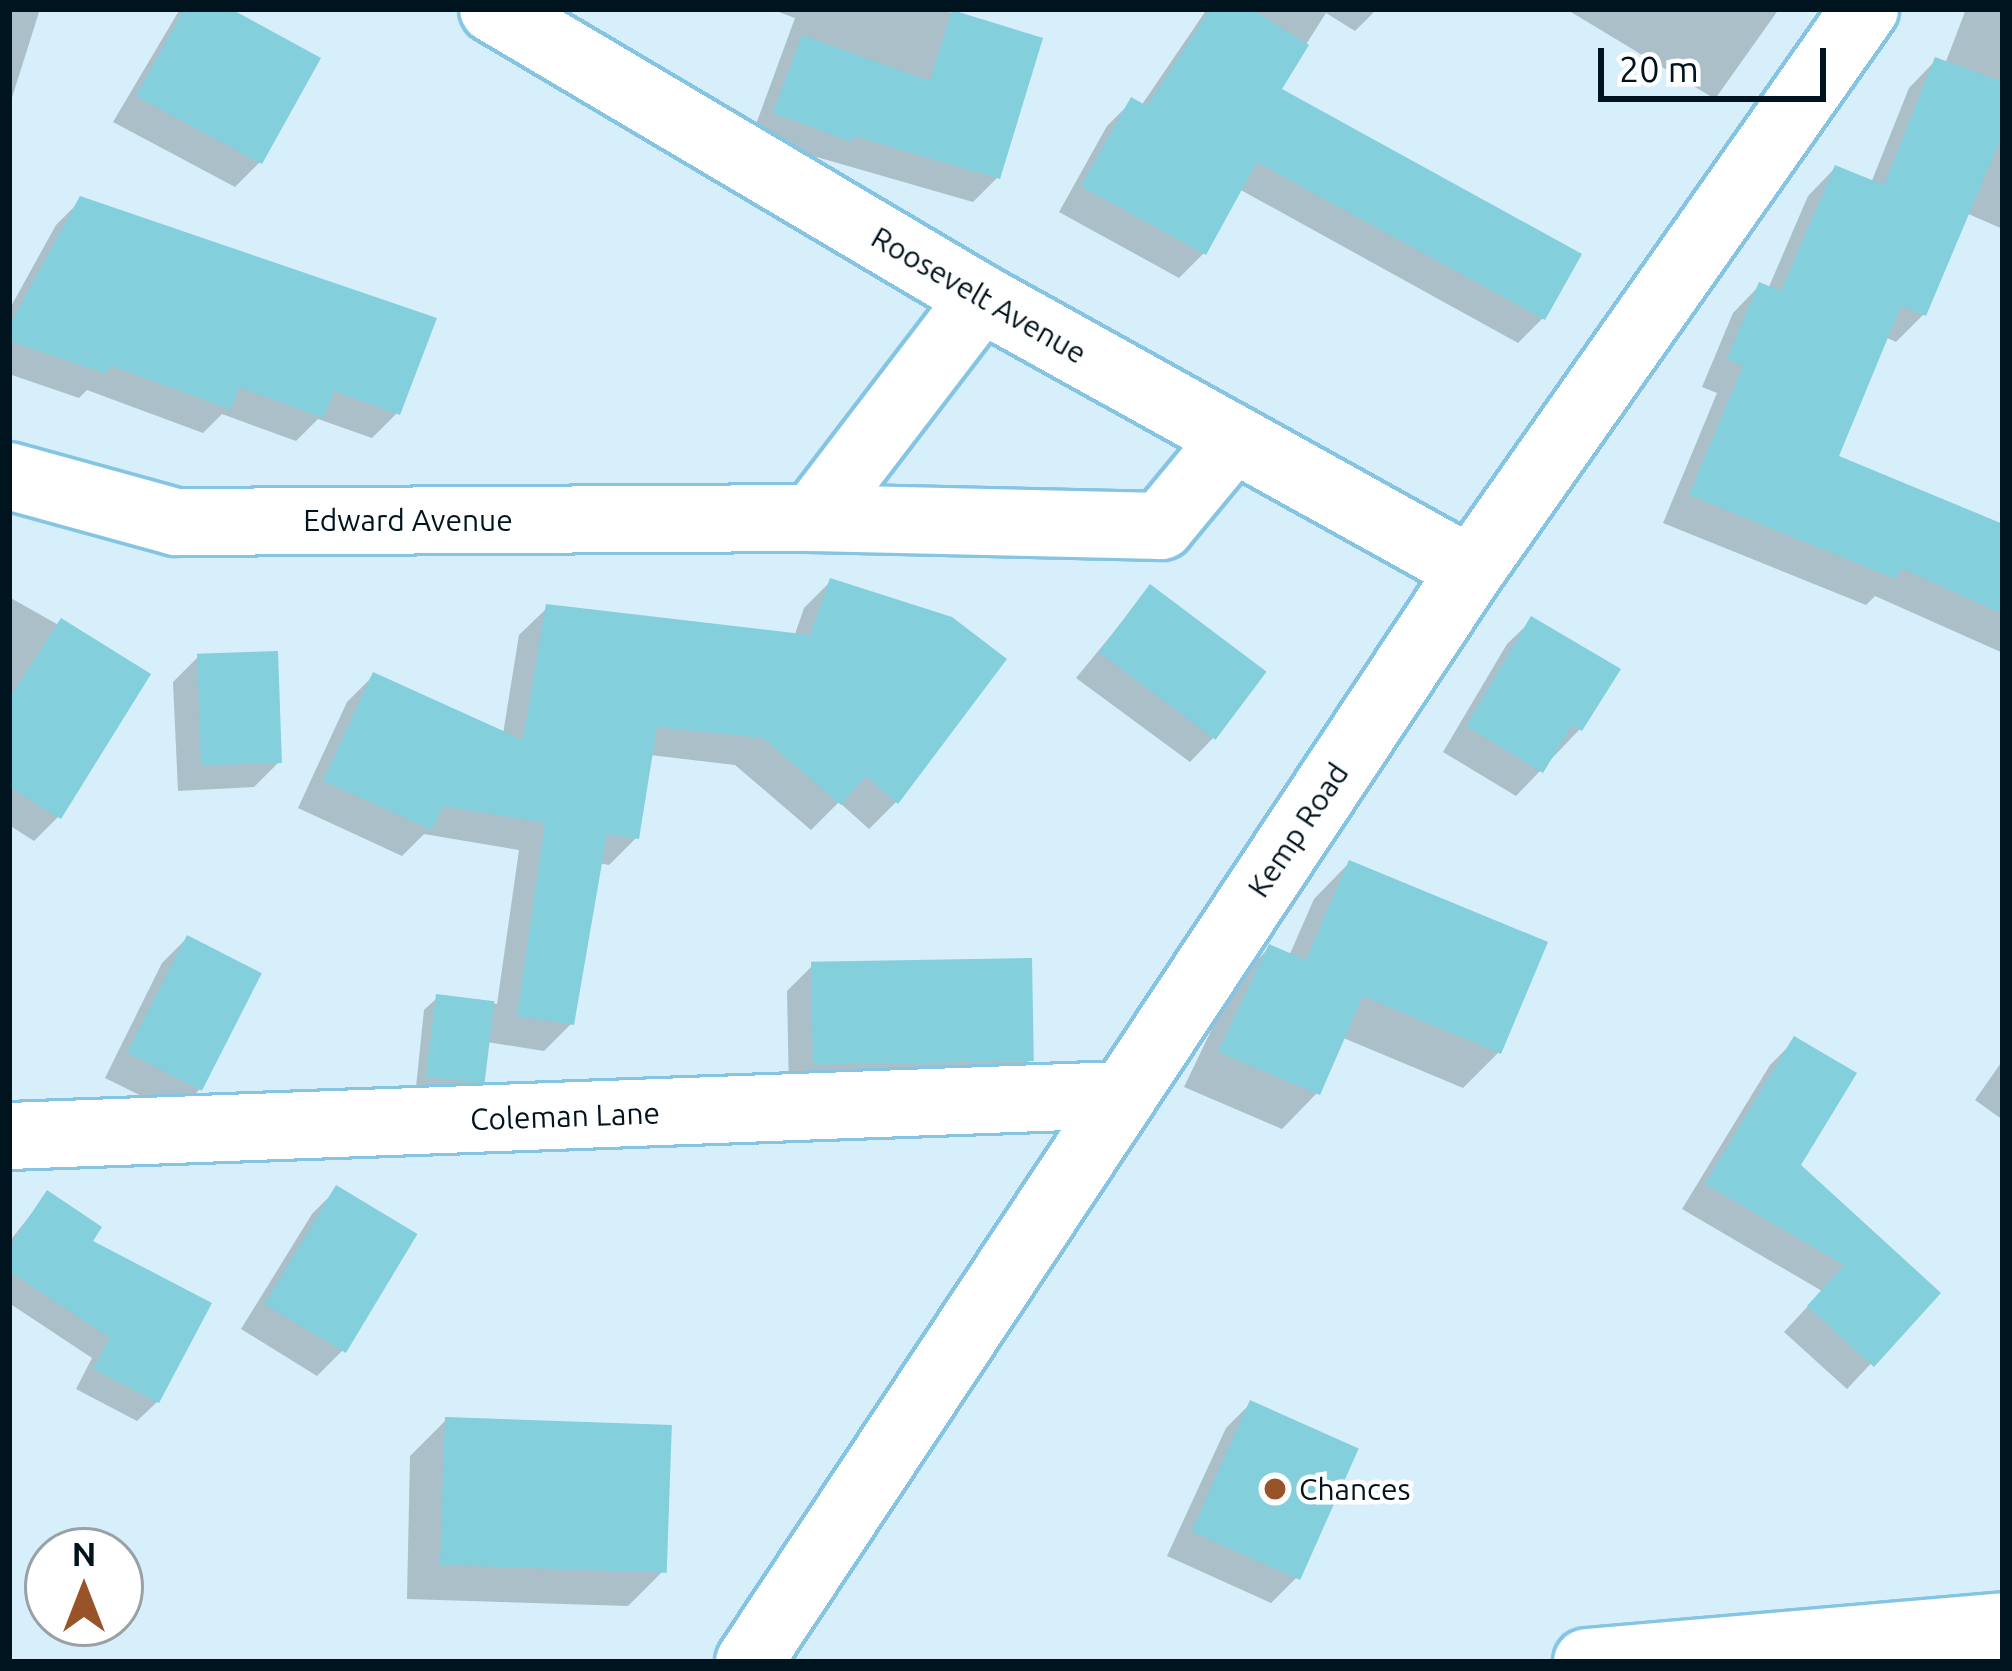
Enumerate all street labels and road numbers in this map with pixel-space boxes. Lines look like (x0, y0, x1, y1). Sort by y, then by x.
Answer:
street label: Roosevelt Avenue (865, 219, 1093, 371)
street label: Edward Avenue (303, 502, 513, 538)
street label: Kemp Road (1240, 756, 1356, 904)
street label: Coleman Lane (469, 1095, 661, 1137)

